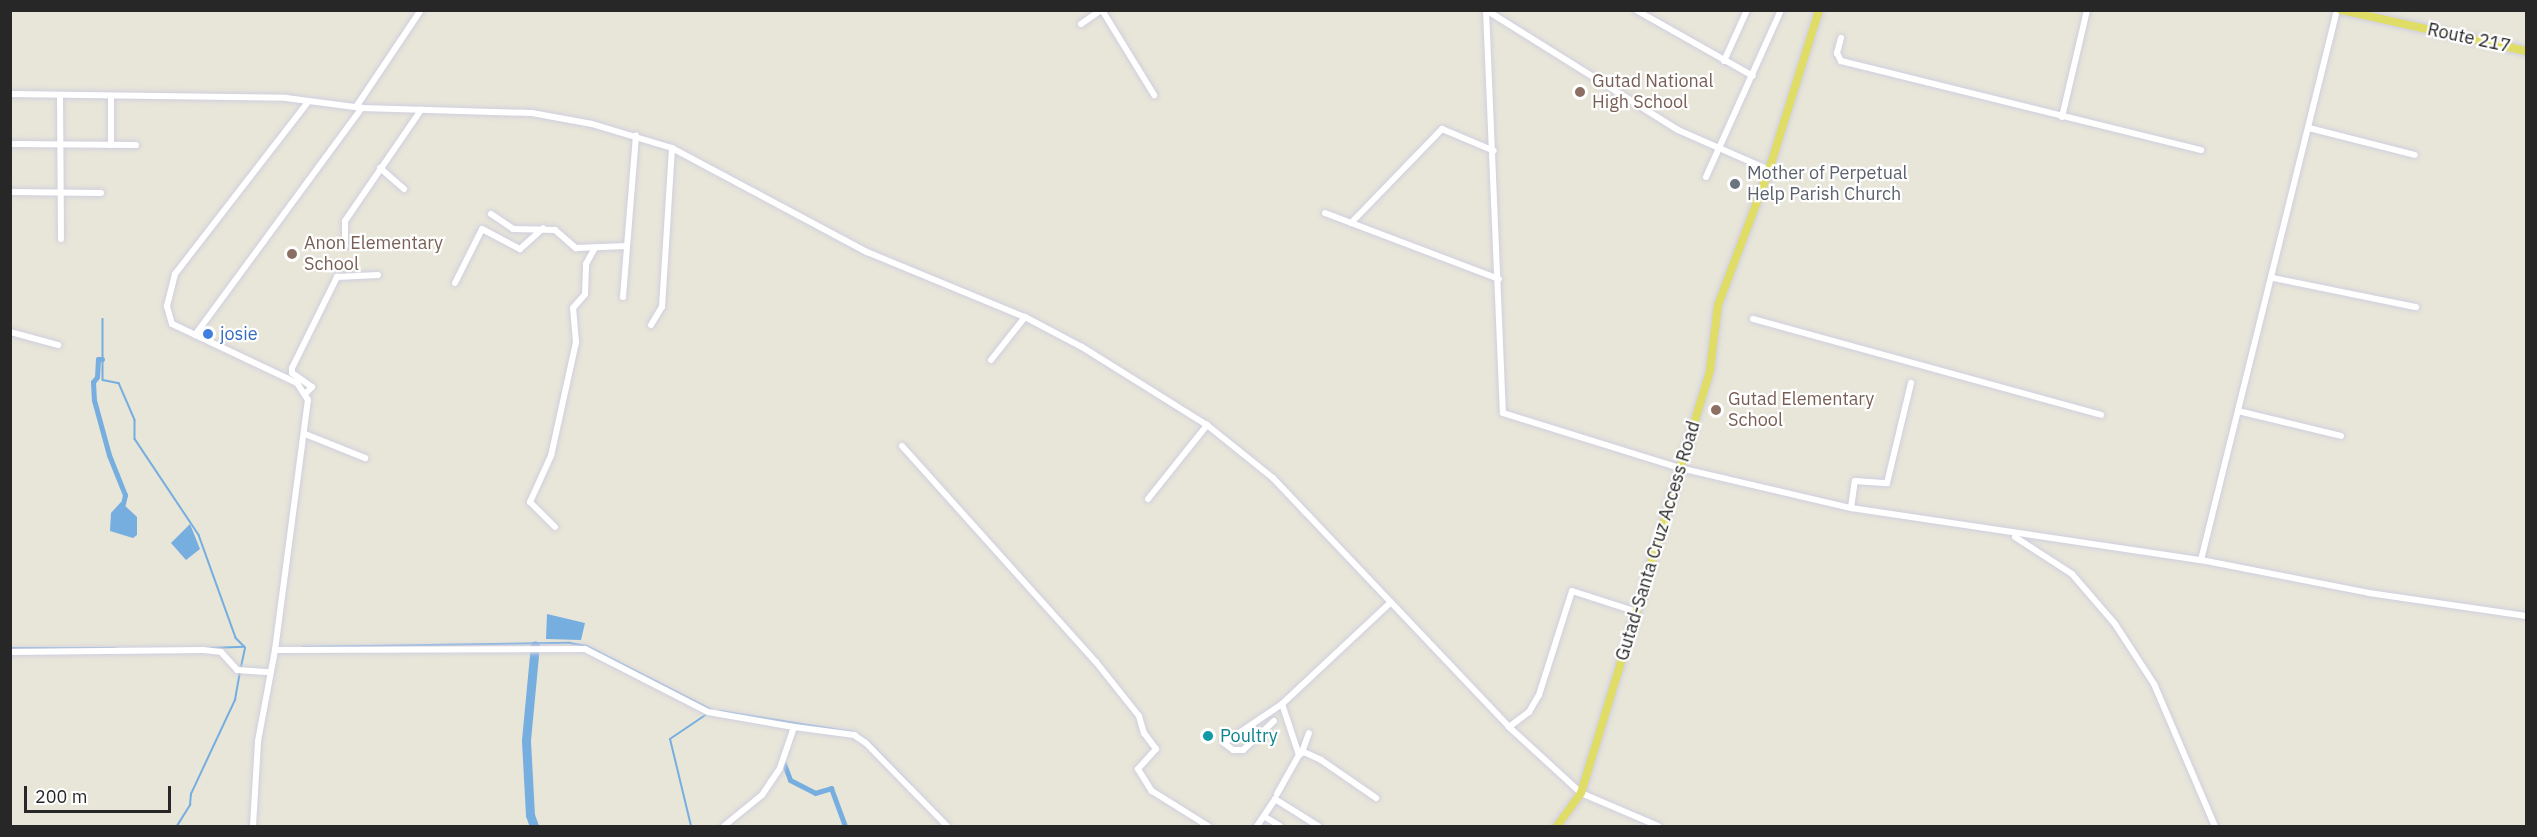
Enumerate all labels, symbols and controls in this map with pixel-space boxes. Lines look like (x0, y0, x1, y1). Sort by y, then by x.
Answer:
street label: Route 217 (2426, 19, 2512, 57)
place label: Gutad National High School (1592, 71, 1713, 113)
marker: Gutad National High School (1573, 85, 1587, 99)
place label: Mother of Perpetual Help Parish Church (1747, 163, 1907, 206)
marker: Mother of Perpetual Help Parish Church (1728, 177, 1742, 191)
place label: Anon Elementary School (304, 233, 443, 276)
marker: Anon Elementary School (285, 247, 299, 261)
place label: josie (220, 323, 258, 345)
marker: josie (201, 327, 215, 341)
place label: Gutad Elementary School (1728, 389, 1874, 432)
marker: Gutad Elementary School (1709, 403, 1723, 417)
street label: Gutad-Santa Cruz Access Road (1611, 419, 1705, 663)
place label: Poultry (1220, 725, 1278, 747)
marker: Poultry (1201, 729, 1215, 743)
scale bar (27, 774, 174, 812)
text: 200 m (35, 785, 87, 808)

